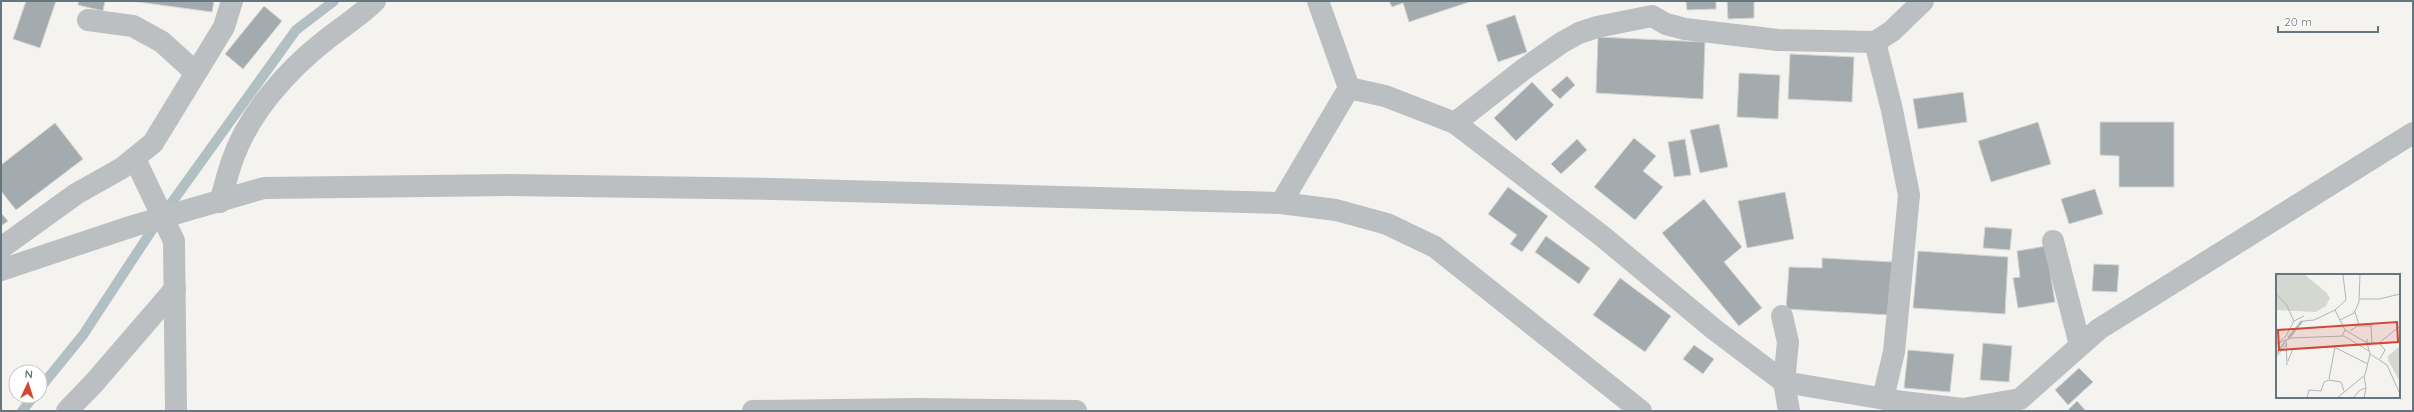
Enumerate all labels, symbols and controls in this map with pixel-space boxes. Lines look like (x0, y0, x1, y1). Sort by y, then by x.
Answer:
scale bar (2278, 8, 2378, 34)
text: 20 m (2284, 14, 2312, 29)
inset map (2276, 274, 2400, 398)
north arrow (8, 364, 48, 404)
text: N (24, 367, 33, 381)

